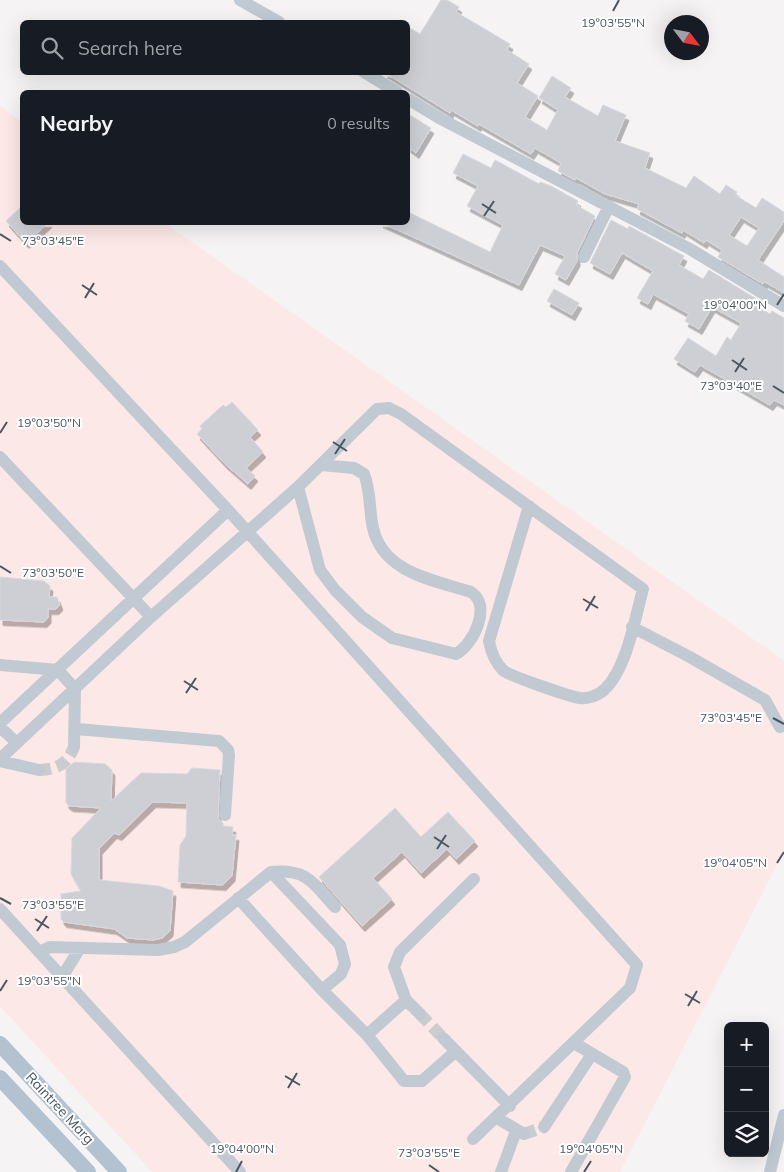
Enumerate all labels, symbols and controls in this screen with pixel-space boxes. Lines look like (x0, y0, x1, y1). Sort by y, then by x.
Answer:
text: 19°03'55"N (581, 15, 645, 30)
north arrow (664, 15, 709, 60)
search box (20, 20, 410, 75)
icon: search (38, 34, 66, 62)
text: Search here (78, 36, 182, 60)
text: Nearby (40, 110, 113, 136)
text: 0 results (327, 113, 390, 133)
text: 73°03'45"E (22, 233, 84, 248)
text: 19°04'00"N (703, 297, 767, 312)
text: 73°03'40"E (700, 378, 762, 393)
text: 19°03'50"N (17, 415, 81, 430)
text: 73°03'50"E (22, 565, 84, 580)
text: 73°03'45"E (700, 710, 762, 725)
text: 19°04'05"N (703, 855, 767, 870)
text: 73°03'55"E (22, 897, 84, 912)
text: 19°03'55"N (17, 973, 81, 988)
map controls (724, 1022, 769, 1157)
button: + (724, 1022, 769, 1067)
button: − (724, 1067, 769, 1112)
street label: Raintree Marg (22, 1068, 98, 1148)
button: layers (724, 1112, 769, 1157)
text: 19°04'00"N (210, 1141, 274, 1156)
text: 19°04'05"N (559, 1141, 623, 1156)
text: 73°03'55"E (398, 1145, 460, 1160)

